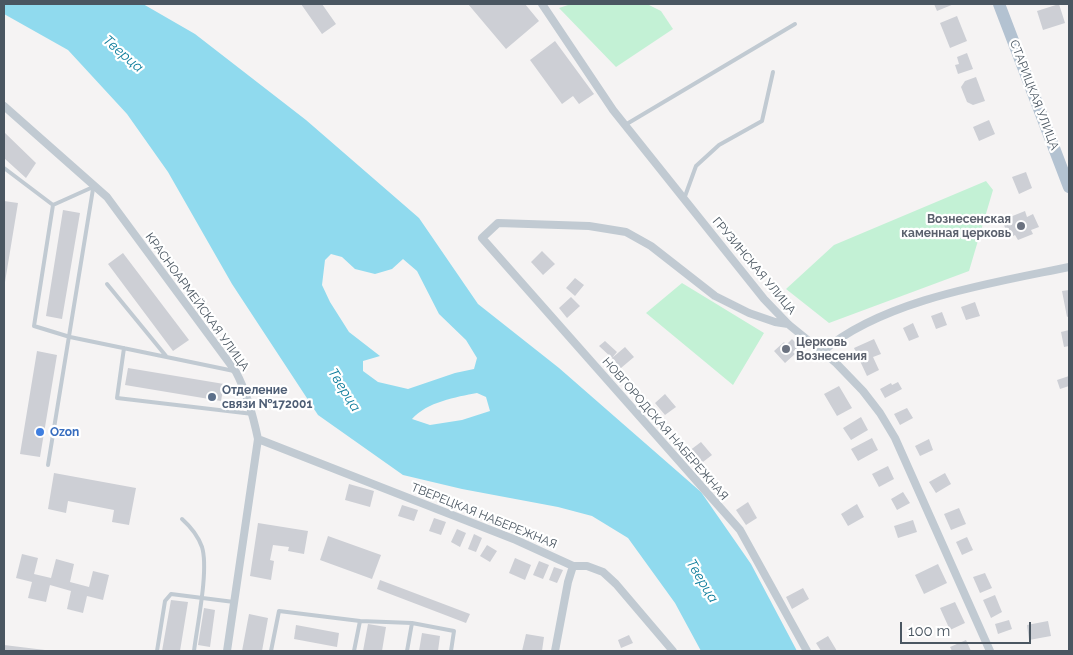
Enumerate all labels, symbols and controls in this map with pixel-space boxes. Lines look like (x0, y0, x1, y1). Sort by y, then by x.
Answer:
water label: Тверца (99, 32, 147, 76)
street label: СТАРИЦКАЯ УЛИЦА (1006, 38, 1062, 152)
place label: Вознесенская каменная церковь (901, 212, 1011, 240)
street label: ГРУЗИНСКАЯ УЛИЦА (709, 215, 799, 317)
marker: Вознесенская каменная церковь (1015, 220, 1027, 232)
street label: КРАСНОАРМЕЙСКАЯ УЛИЦА (142, 230, 252, 374)
place label: Церковь Вознесения (796, 335, 867, 363)
marker: Церковь Вознесения (780, 343, 792, 355)
street label: НОВГОРОДСКАЯ НАБЕРЕЖНАЯ (599, 355, 731, 503)
water label: Тверца (324, 365, 364, 415)
place label: Отделение связи №172001 (222, 383, 312, 411)
marker: Отделение связи №172001 (206, 391, 218, 403)
place label: Ozon (50, 425, 79, 439)
marker: Ozon (34, 426, 46, 438)
street label: ТВЕРЕЦКАЯ НАБЕРЕЖНАЯ (409, 480, 559, 552)
water label: Тверца (682, 556, 722, 606)
scale bar (903, 612, 1034, 644)
text: 100 m (908, 622, 950, 640)

